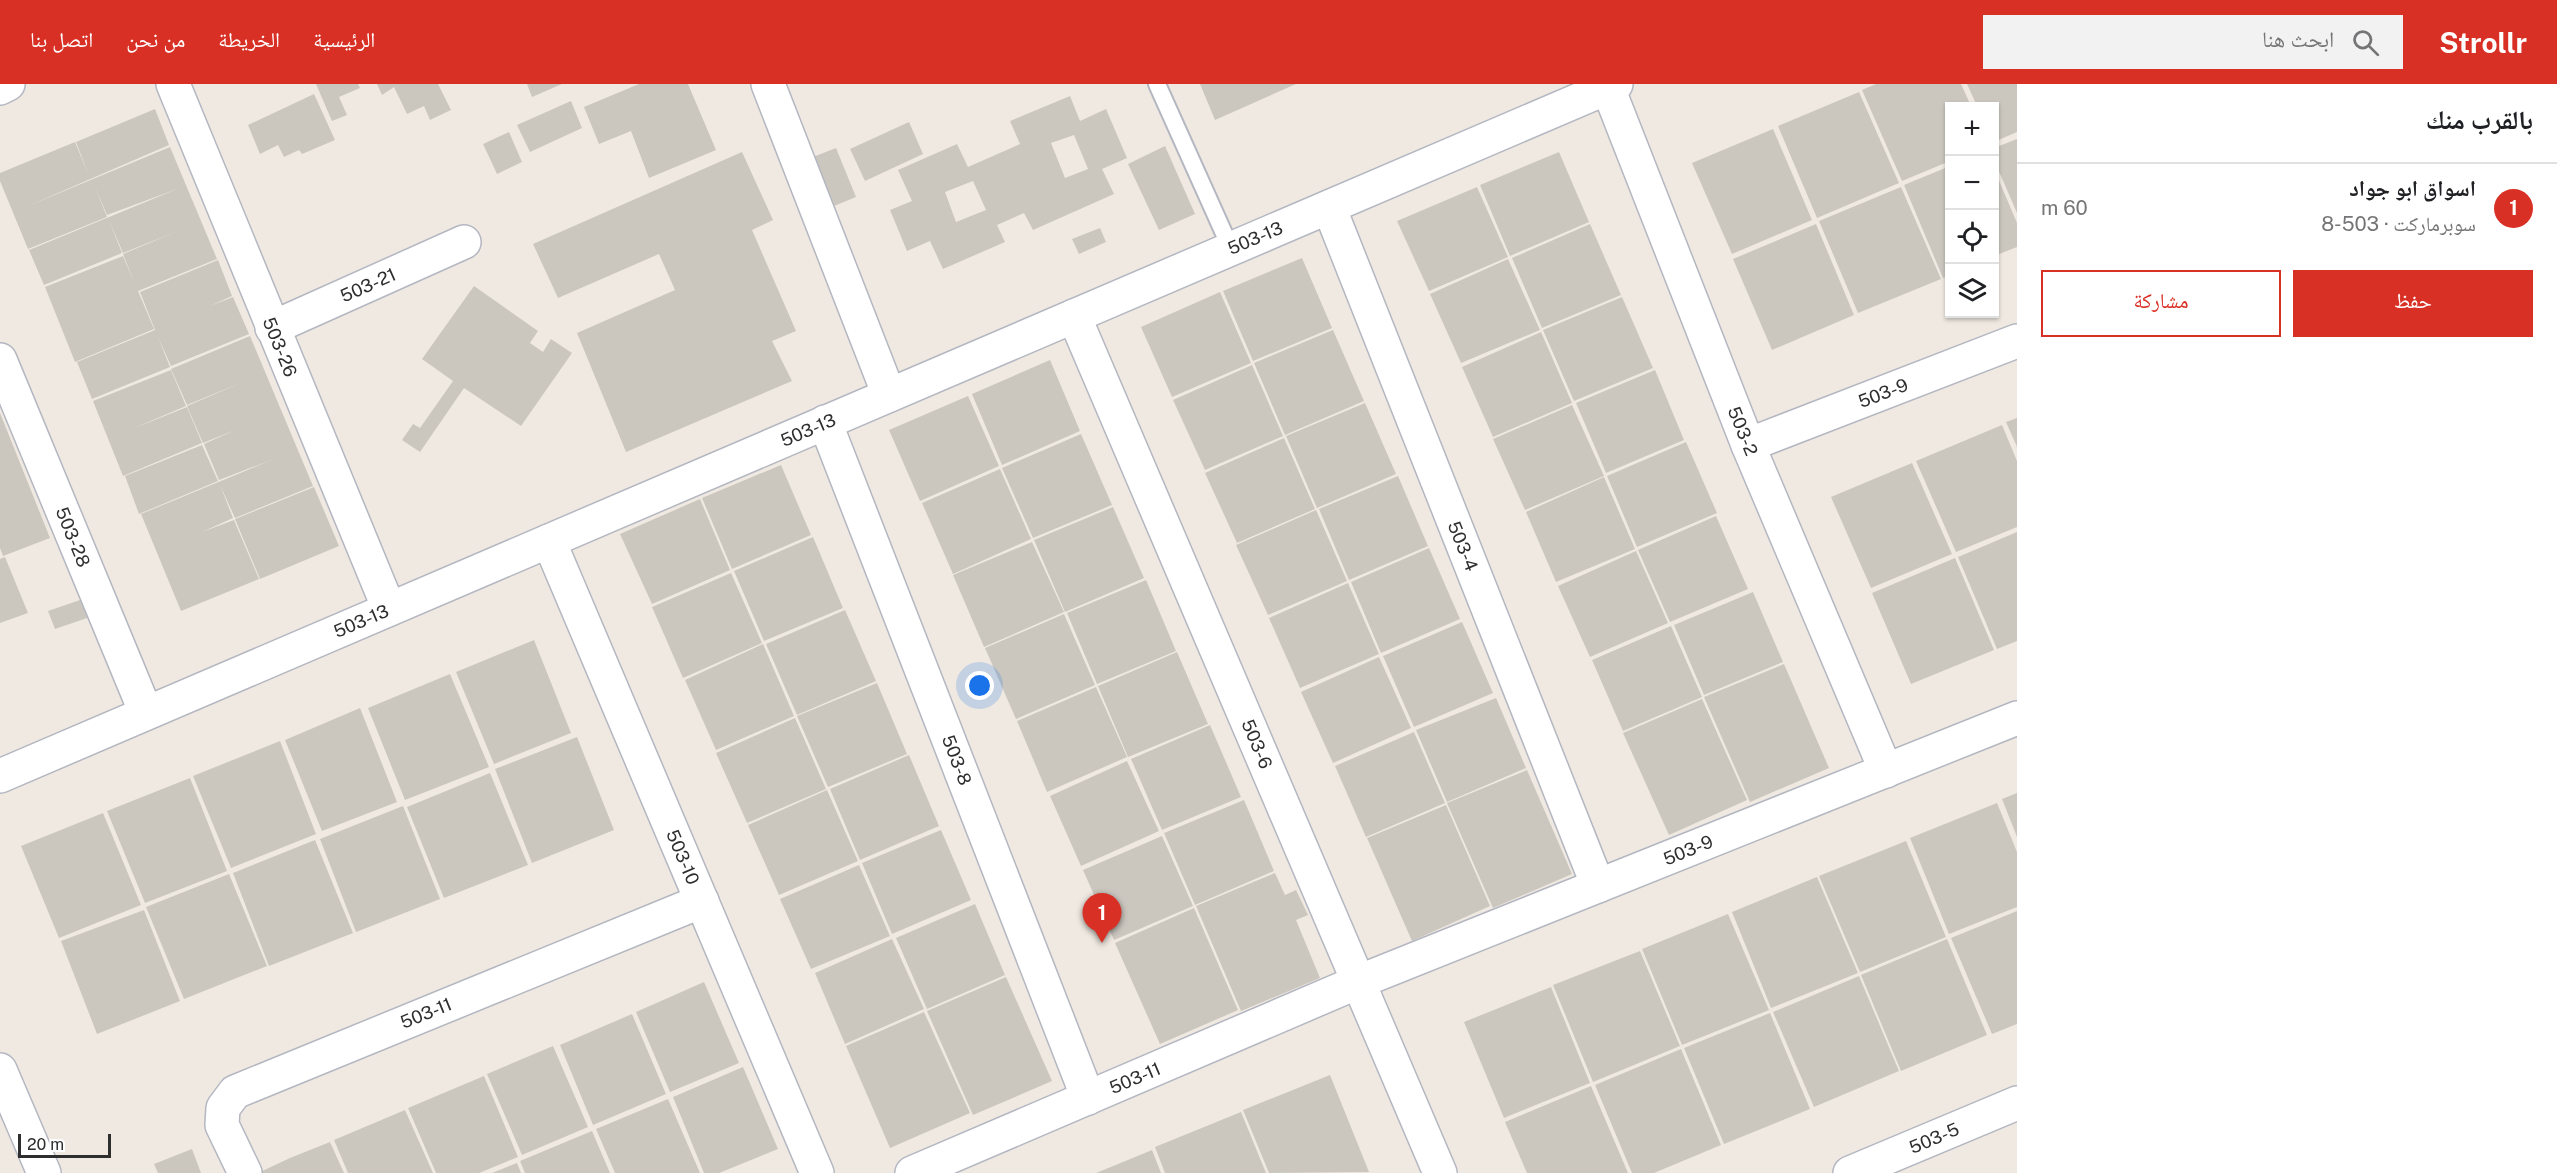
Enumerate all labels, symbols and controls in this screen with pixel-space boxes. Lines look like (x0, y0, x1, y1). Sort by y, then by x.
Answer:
search box (1983, 15, 2403, 69)
text: ابحث هنا (2262, 26, 2334, 52)
icon: search (2349, 26, 2382, 59)
text: Strollr (2439, 26, 2527, 59)
text: اتصل بنا (30, 27, 93, 52)
text: من نحن (126, 27, 185, 52)
text: الخريطة (218, 27, 280, 52)
text: الرئيسية (313, 27, 375, 52)
map controls (1945, 102, 1999, 318)
button: + (1945, 102, 1999, 156)
text: بالقرب منك (2426, 104, 2533, 135)
button: − (1945, 156, 1999, 210)
text: اسواق ابو جواد (2349, 175, 2476, 201)
text: 60 m (2041, 196, 2088, 220)
text: 1 (2509, 196, 2518, 220)
button: locate (1945, 210, 1999, 264)
text: سوبرماركت · 503-8 (2321, 212, 2476, 236)
street label: 503-13 (1224, 217, 1286, 259)
street label: 503-21 (337, 263, 399, 307)
button: layers (1945, 264, 1999, 318)
button: مشاركة (2041, 270, 2281, 337)
button: حفظ (2293, 270, 2533, 337)
street label: 503-26 (259, 314, 301, 380)
street label: 503-9 (1855, 374, 1911, 412)
street label: 503-2 (1724, 403, 1762, 459)
street label: 503-13 (777, 409, 839, 451)
street label: 503-28 (51, 504, 95, 570)
street label: 503-4 (1444, 518, 1482, 574)
street label: 503-13 (330, 600, 392, 642)
your location (965, 671, 994, 700)
street label: 503-6 (1237, 716, 1277, 772)
street label: 503-8 (938, 732, 976, 788)
street label: 503-10 (662, 826, 704, 888)
street label: 503-9 (1660, 831, 1716, 869)
pin: 1 (1082, 894, 1122, 943)
street label: 503-11 (397, 993, 455, 1033)
street label: 503-11 (1106, 1058, 1164, 1098)
street label: 503-5 (1906, 1118, 1962, 1158)
scale bar (18, 1131, 111, 1158)
text: 20 m (27, 1135, 64, 1154)

